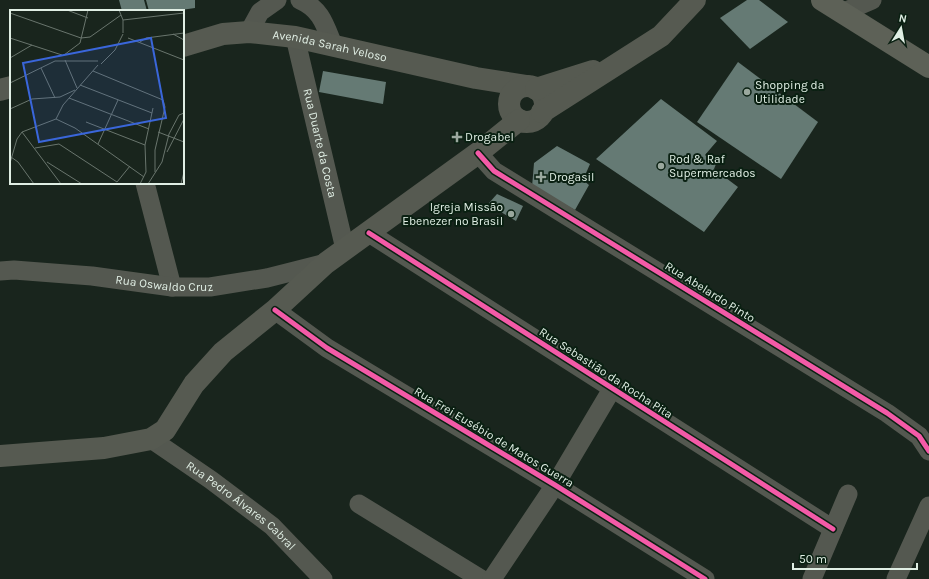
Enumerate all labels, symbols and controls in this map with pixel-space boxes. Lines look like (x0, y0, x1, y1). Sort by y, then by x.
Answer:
north arrow (881, 8, 921, 48)
inset map (10, 10, 184, 184)
text: N (898, 12, 908, 26)
street label: Avenida Sarah Veloso (272, 28, 388, 65)
place label: Shopping da Utilidade (755, 78, 824, 106)
street label: Rua Duarte da Costa (300, 87, 340, 199)
marker: Shopping da Utilidade (742, 87, 752, 97)
place label: Drogabel (465, 130, 514, 144)
marker: Drogabel (452, 132, 462, 142)
place label: Rod & Raf Supermercados (669, 152, 756, 180)
marker: Rod & Raf Supermercados (656, 161, 666, 171)
place label: Drogasil (549, 170, 594, 184)
marker: Drogasil (536, 172, 546, 182)
place label: Igreja Missão Ebenezer no Brasil (402, 200, 503, 228)
marker: Igreja Missão Ebenezer no Brasil (506, 209, 516, 219)
street label: Rua Abelardo Pinto (662, 259, 758, 325)
street label: Rua Oswaldo Cruz (115, 272, 214, 294)
street label: Rua Sebastião da Rocha Pita (537, 325, 675, 421)
street label: Rua Frei Eusébio de Matos Guerra (412, 384, 576, 490)
street label: Rua Pedro Álvares Cabral (183, 458, 298, 553)
scale bar (793, 545, 917, 571)
text: 50 m (799, 552, 827, 566)

